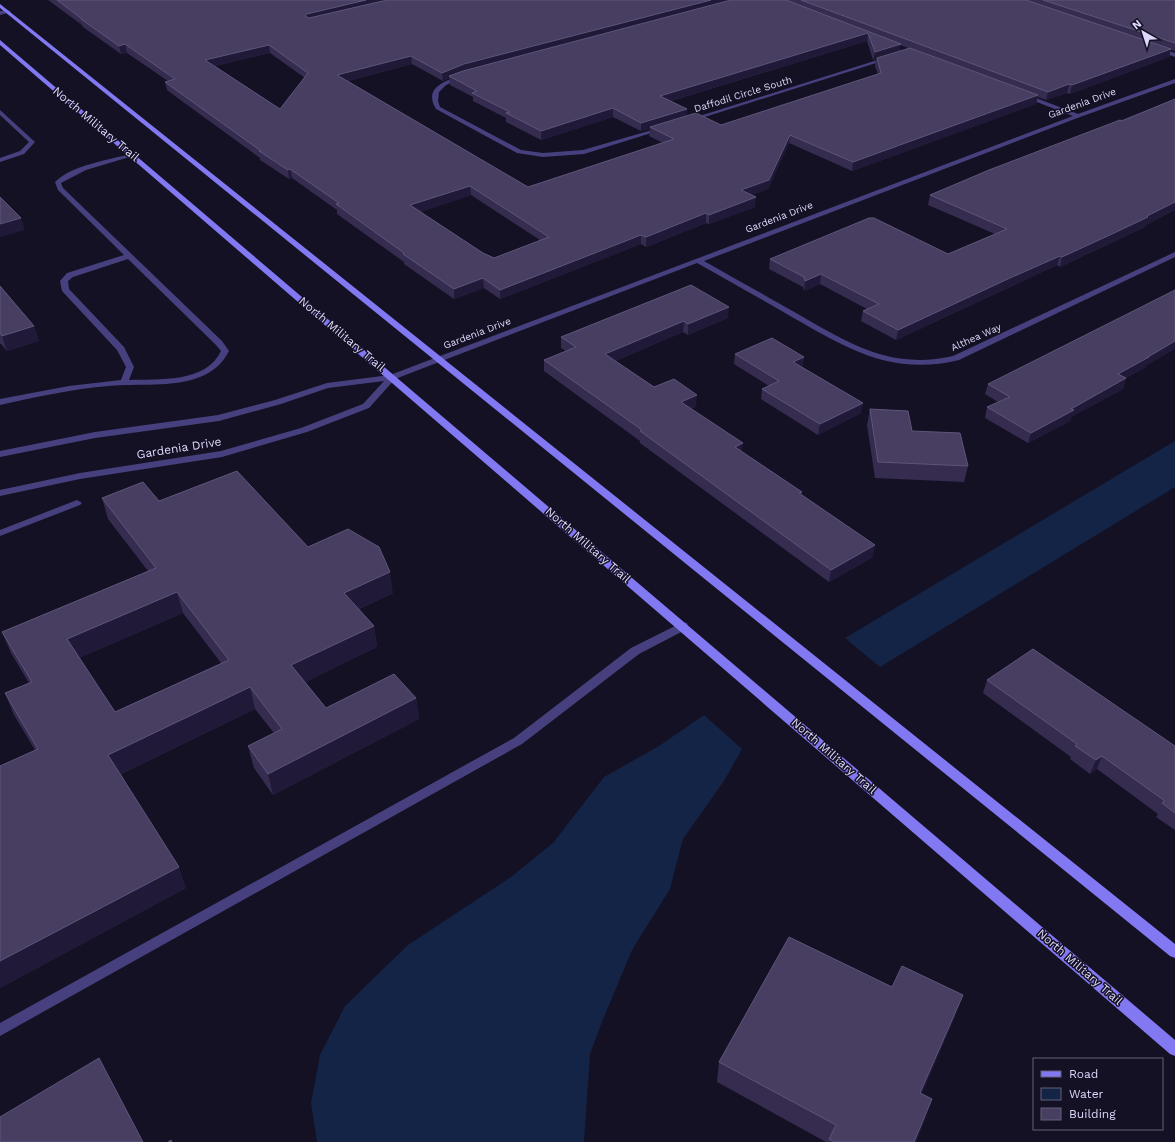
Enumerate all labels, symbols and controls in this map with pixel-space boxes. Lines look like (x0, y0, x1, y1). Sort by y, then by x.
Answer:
north arrow (1123, 12, 1163, 52)
text: N (1130, 17, 1144, 32)
street label: Daffodil Circle South (693, 74, 793, 114)
street label: North Military Trail (50, 84, 142, 164)
street label: Gardenia Drive (1047, 86, 1118, 120)
street label: Gardenia Drive (744, 199, 815, 235)
street label: North Military Trail (296, 294, 388, 374)
street label: Gardenia Drive (442, 315, 513, 351)
street label: Althea Way (949, 321, 1004, 353)
street label: Gardenia Drive (136, 434, 222, 462)
street label: North Military Trail (542, 504, 634, 586)
street label: North Military Trail (788, 715, 880, 797)
street label: North Military Trail (1034, 926, 1126, 1008)
legend (1033, 1058, 1163, 1130)
text: Road (1069, 1067, 1098, 1081)
text: Water (1069, 1087, 1104, 1101)
text: Building (1069, 1107, 1116, 1121)

